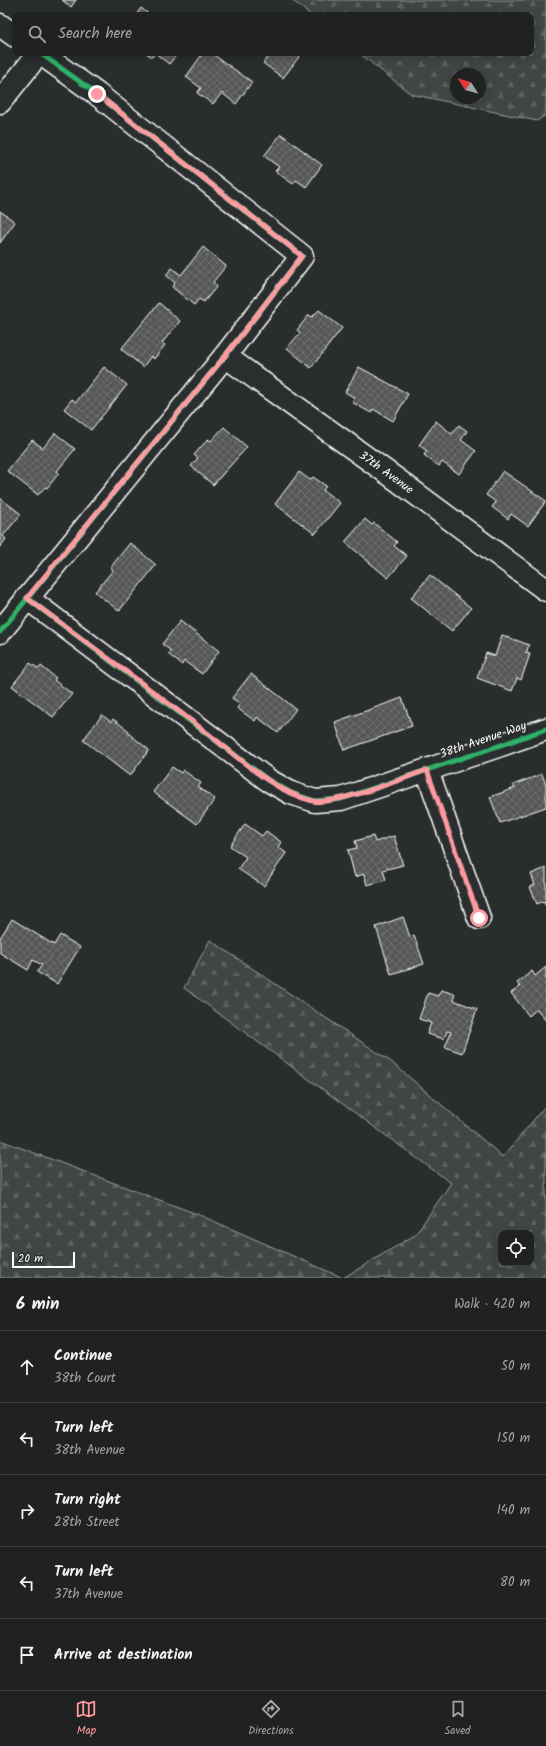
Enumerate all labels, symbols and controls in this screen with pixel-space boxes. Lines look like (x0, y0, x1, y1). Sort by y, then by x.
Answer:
search box (12, 12, 534, 56)
text: Search here (58, 22, 132, 46)
icon: search (26, 23, 48, 45)
north arrow (450, 68, 486, 104)
route end (88, 85, 106, 103)
street label: 37th Avenue (355, 446, 418, 499)
street label: 38th Avenue Way (437, 716, 529, 764)
route start (470, 909, 488, 927)
map controls (498, 1230, 534, 1266)
button: locate (498, 1230, 534, 1266)
scale bar (12, 1250, 75, 1269)
text: 20 m (18, 1250, 43, 1268)
text: 6 min (16, 1291, 60, 1318)
text: Walk · 420 m (454, 1294, 530, 1315)
text: Continue (54, 1344, 112, 1368)
icon: ahead (16, 1356, 38, 1378)
text: 50 m (501, 1356, 530, 1377)
text: 38th Court (54, 1368, 116, 1389)
text: Turn left (54, 1416, 114, 1440)
icon: left (16, 1428, 38, 1450)
text: 150 m (497, 1428, 530, 1449)
text: 38th Avenue (54, 1440, 125, 1461)
text: Turn right (54, 1488, 121, 1512)
icon: right (16, 1500, 38, 1522)
text: 140 m (497, 1500, 530, 1521)
text: 28th Street (54, 1512, 120, 1533)
text: Turn left (54, 1560, 114, 1584)
icon: left (16, 1572, 38, 1594)
text: 80 m (500, 1572, 530, 1593)
text: 37th Avenue (54, 1584, 123, 1605)
text: Arrive at destination (54, 1643, 193, 1667)
icon: arrive (16, 1644, 38, 1666)
tab: Map (75, 1698, 97, 1740)
tab: Directions (248, 1698, 294, 1740)
tab: Saved (445, 1698, 471, 1740)

